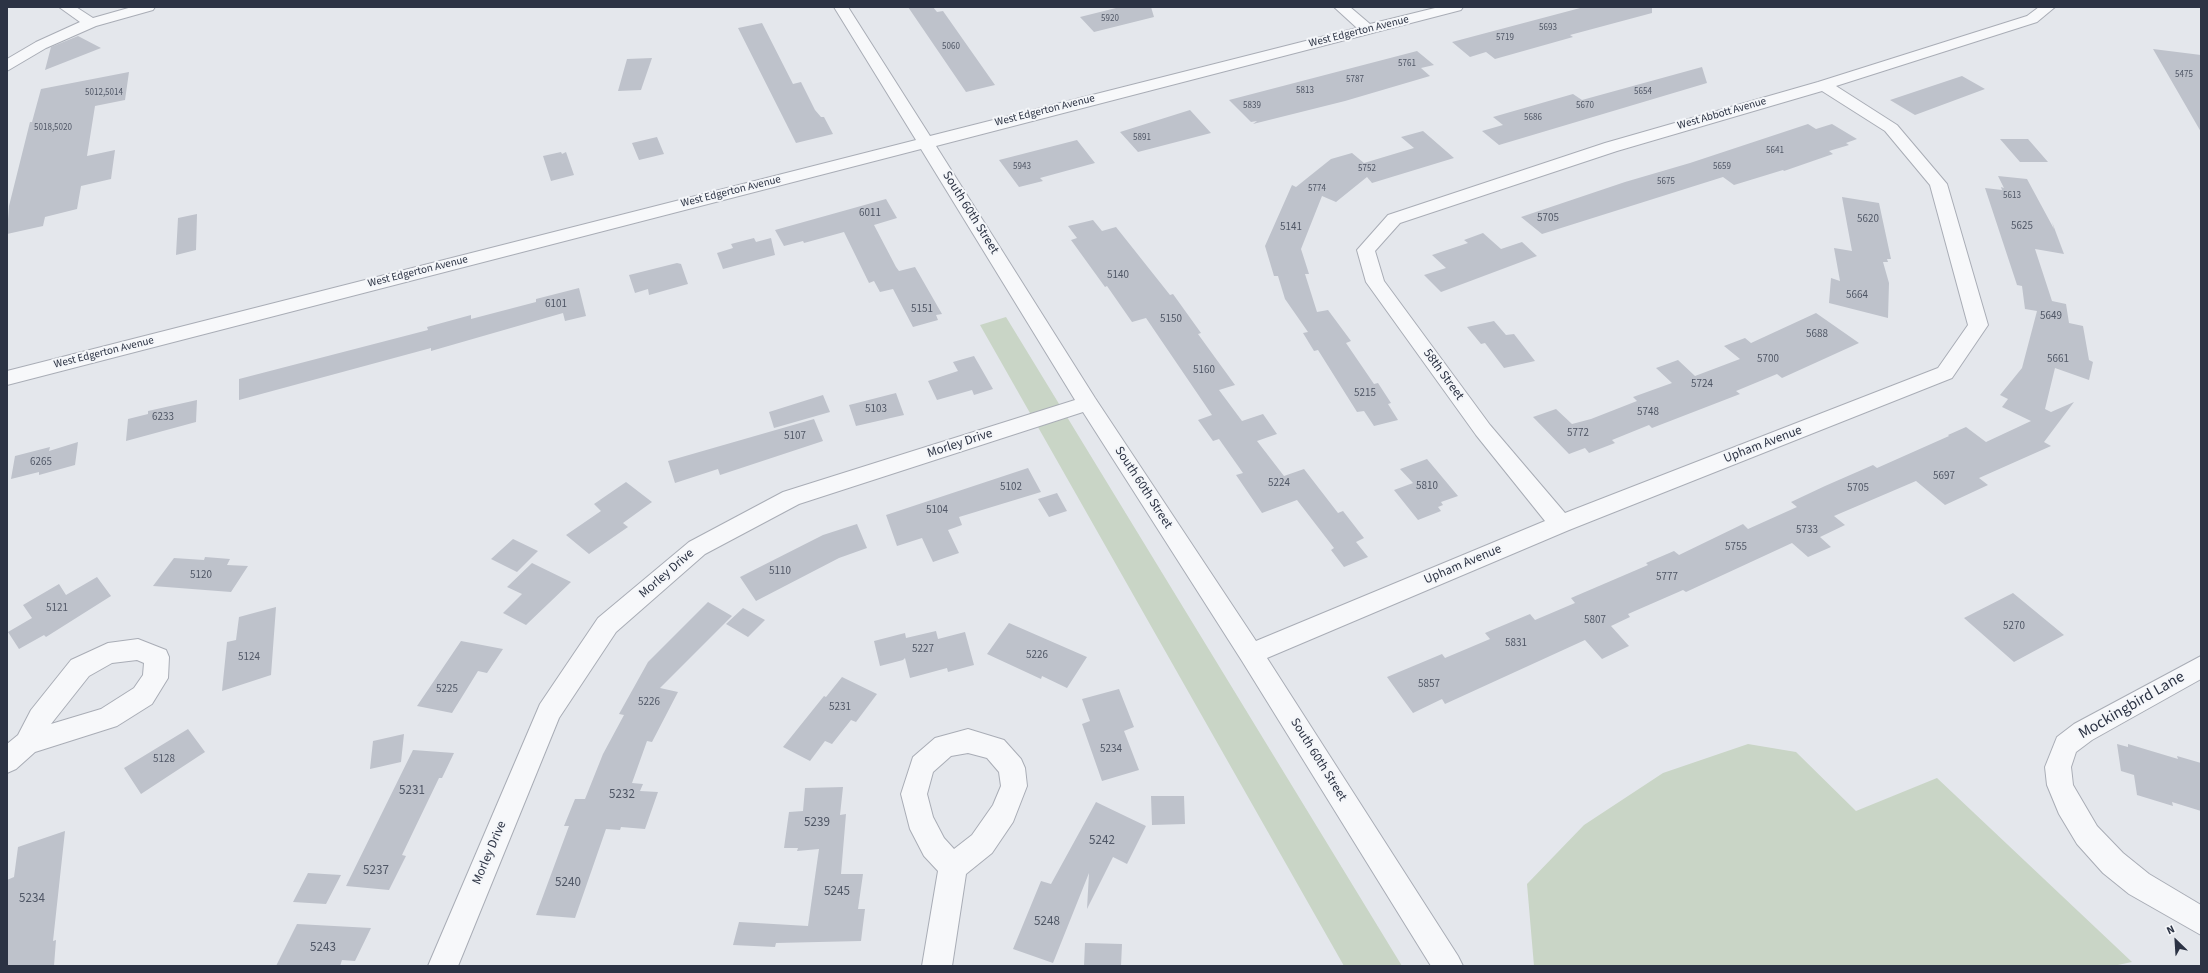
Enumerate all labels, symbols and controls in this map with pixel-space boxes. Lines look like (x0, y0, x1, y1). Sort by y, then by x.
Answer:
street label: West Edgerton Avenue (1308, 13, 1410, 51)
house number: 5920 (1101, 14, 1119, 24)
house number: 5693 (1539, 23, 1557, 33)
house number: 5719 (1496, 33, 1514, 43)
house number: 5060 (942, 42, 960, 52)
house number: 5761 (1398, 59, 1416, 69)
house number: 5475 (2175, 70, 2193, 80)
house number: 5787 (1346, 75, 1364, 85)
house number: 5813 (1296, 86, 1314, 96)
house number: 5654 (1634, 87, 1652, 97)
house number: 5012,5014 (85, 88, 123, 98)
street label: West Edgerton Avenue (994, 92, 1096, 130)
street label: West Abbott Avenue (1676, 95, 1768, 133)
house number: 5839 (1243, 101, 1261, 111)
house number: 5670 (1576, 101, 1594, 111)
house number: 5686 (1524, 113, 1542, 123)
house number: 5018,5020 (34, 123, 72, 133)
house number: 5891 (1133, 133, 1151, 143)
house number: 5641 (1766, 146, 1784, 156)
house number: 5943 (1013, 162, 1031, 172)
house number: 5659 (1713, 162, 1731, 172)
house number: 5752 (1358, 164, 1376, 174)
street label: South 60th Street (938, 169, 1002, 257)
street label: West Edgerton Avenue (680, 173, 782, 211)
house number: 5675 (1657, 177, 1675, 187)
house number: 5774 (1308, 184, 1326, 194)
house number: 5613 (2003, 191, 2021, 201)
house number: 6011 (859, 207, 881, 221)
house number: 5705 (1537, 212, 1559, 226)
house number: 5620 (1857, 213, 1879, 227)
house number: 5625 (2011, 220, 2033, 234)
house number: 5141 (1280, 221, 1302, 235)
street label: West Edgerton Avenue (367, 253, 469, 291)
house number: 5140 (1107, 269, 1129, 283)
house number: 5664 (1846, 289, 1868, 303)
house number: 6101 (545, 298, 567, 312)
house number: 5151 (911, 303, 933, 317)
house number: 5649 (2040, 310, 2062, 324)
house number: 5150 (1160, 313, 1182, 327)
house number: 5688 (1806, 328, 1828, 342)
street label: West Edgerton Avenue (53, 334, 155, 372)
street label: 58th Street (1419, 346, 1467, 404)
house number: 5700 (1757, 353, 1779, 367)
house number: 5661 (2047, 353, 2069, 367)
house number: 5160 (1193, 364, 1215, 378)
house number: 5724 (1691, 378, 1713, 392)
house number: 5215 (1354, 387, 1376, 401)
house number: 5103 (865, 403, 887, 417)
house number: 5748 (1637, 406, 1659, 420)
house number: 6233 (152, 411, 174, 425)
street label: Upham Avenue (1722, 423, 1804, 467)
street label: Morley Drive (925, 426, 995, 462)
house number: 5772 (1567, 427, 1589, 441)
house number: 5107 (784, 430, 806, 444)
street label: South 60th Street (1111, 444, 1175, 532)
house number: 6265 (30, 456, 52, 470)
house number: 5697 (1933, 470, 1955, 484)
house number: 5224 (1268, 477, 1290, 491)
house number: 5810 (1416, 480, 1438, 494)
house number: 5102 (1000, 481, 1022, 495)
house number: 5705 (1847, 482, 1869, 496)
house number: 5104 (926, 504, 948, 518)
house number: 5733 (1796, 524, 1818, 538)
house number: 5755 (1725, 541, 1747, 555)
street label: Upham Avenue (1422, 542, 1504, 588)
street label: Morley Drive (636, 546, 698, 602)
house number: 5110 (769, 565, 791, 579)
house number: 5120 (190, 569, 212, 583)
house number: 5777 (1656, 571, 1678, 585)
house number: 5121 (46, 602, 68, 616)
house number: 5807 (1584, 614, 1606, 628)
house number: 5270 (2003, 620, 2025, 634)
house number: 5831 (1505, 637, 1527, 651)
house number: 5227 (912, 643, 934, 657)
house number: 5226 (1026, 649, 1048, 663)
house number: 5124 (238, 651, 260, 665)
street label: Mockingbird Lane (2076, 668, 2188, 744)
house number: 5857 (1418, 678, 1440, 692)
house number: 5225 (436, 683, 458, 697)
house number: 5226 (638, 696, 660, 710)
house number: 5231 (829, 701, 851, 715)
street label: South 60th Street (1286, 716, 1350, 804)
house number: 5234 (1100, 743, 1122, 757)
house number: 5128 (153, 753, 175, 767)
house number: 5231 (399, 783, 425, 799)
house number: 5232 (609, 787, 635, 803)
house number: 5239 (804, 815, 830, 831)
street label: Morley Drive (470, 819, 510, 887)
house number: 5242 (1089, 833, 1115, 849)
house number: 5237 (363, 863, 389, 879)
house number: 5240 (555, 875, 581, 891)
house number: 5245 (824, 884, 850, 900)
house number: 5234 (19, 891, 45, 907)
house number: 5248 (1034, 914, 1060, 930)
north arrow (2156, 921, 2196, 961)
text: N (2164, 921, 2177, 938)
house number: 5243 (310, 940, 336, 956)

